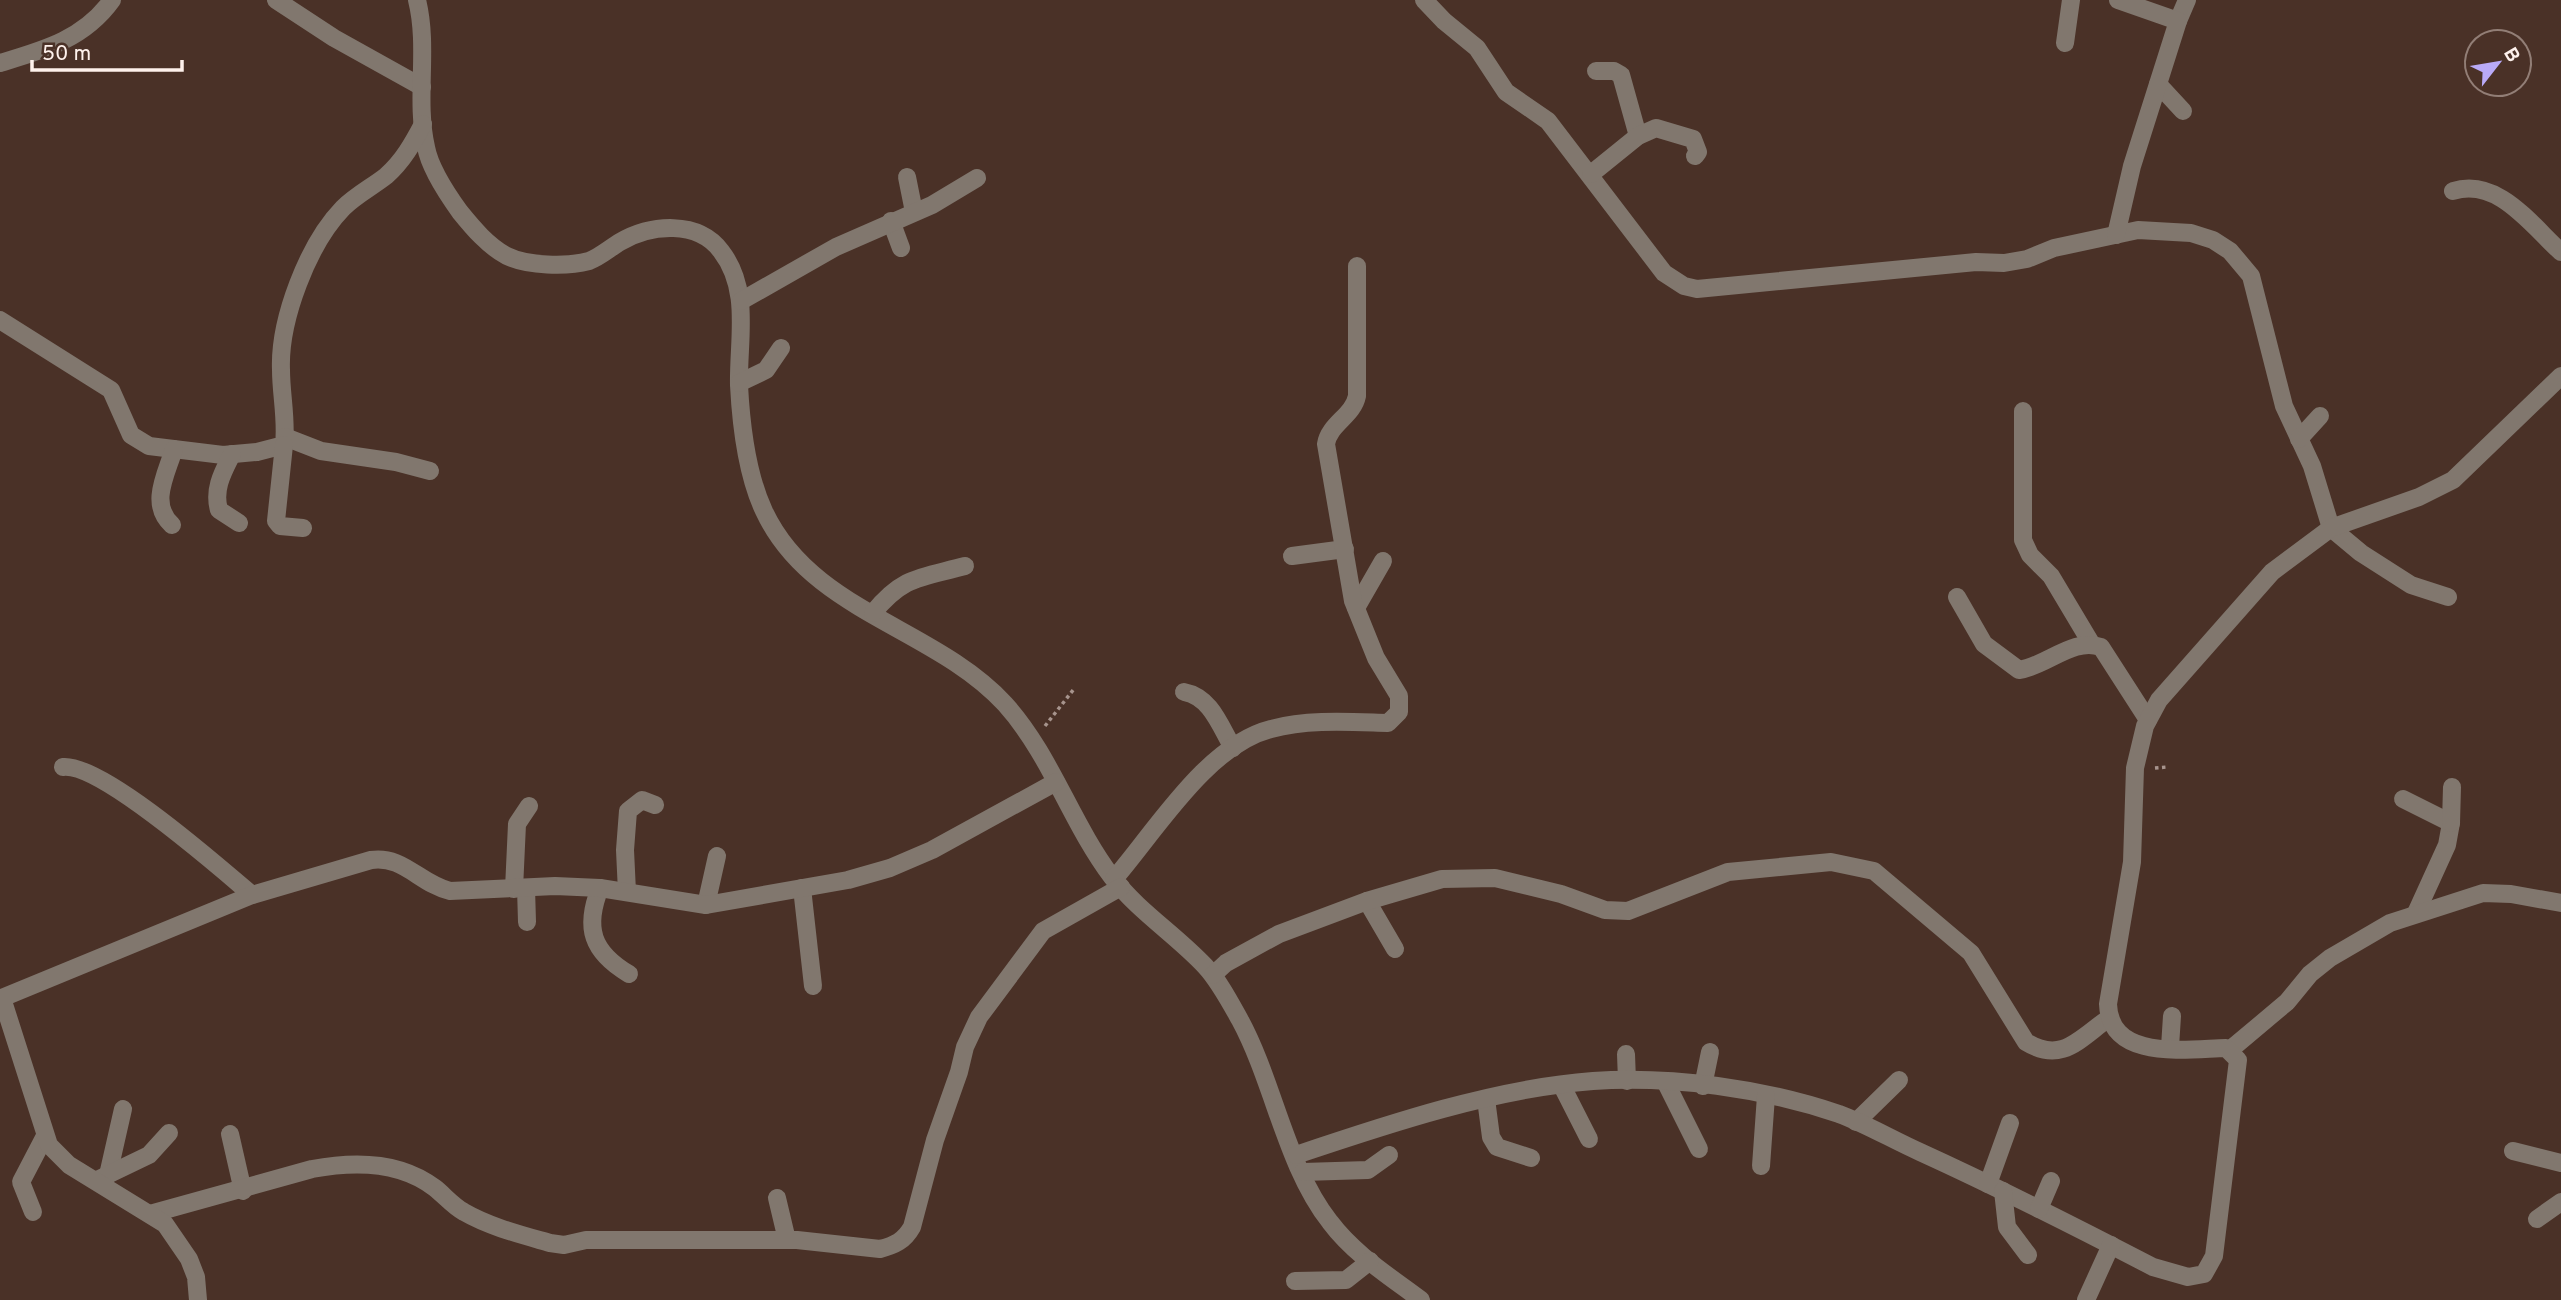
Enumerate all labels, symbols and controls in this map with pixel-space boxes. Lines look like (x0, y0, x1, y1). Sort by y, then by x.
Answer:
scale bar (32, 28, 182, 72)
north arrow (2463, 28, 2533, 98)
text: 50 m (42, 41, 91, 68)
text: B (2497, 43, 2525, 67)

